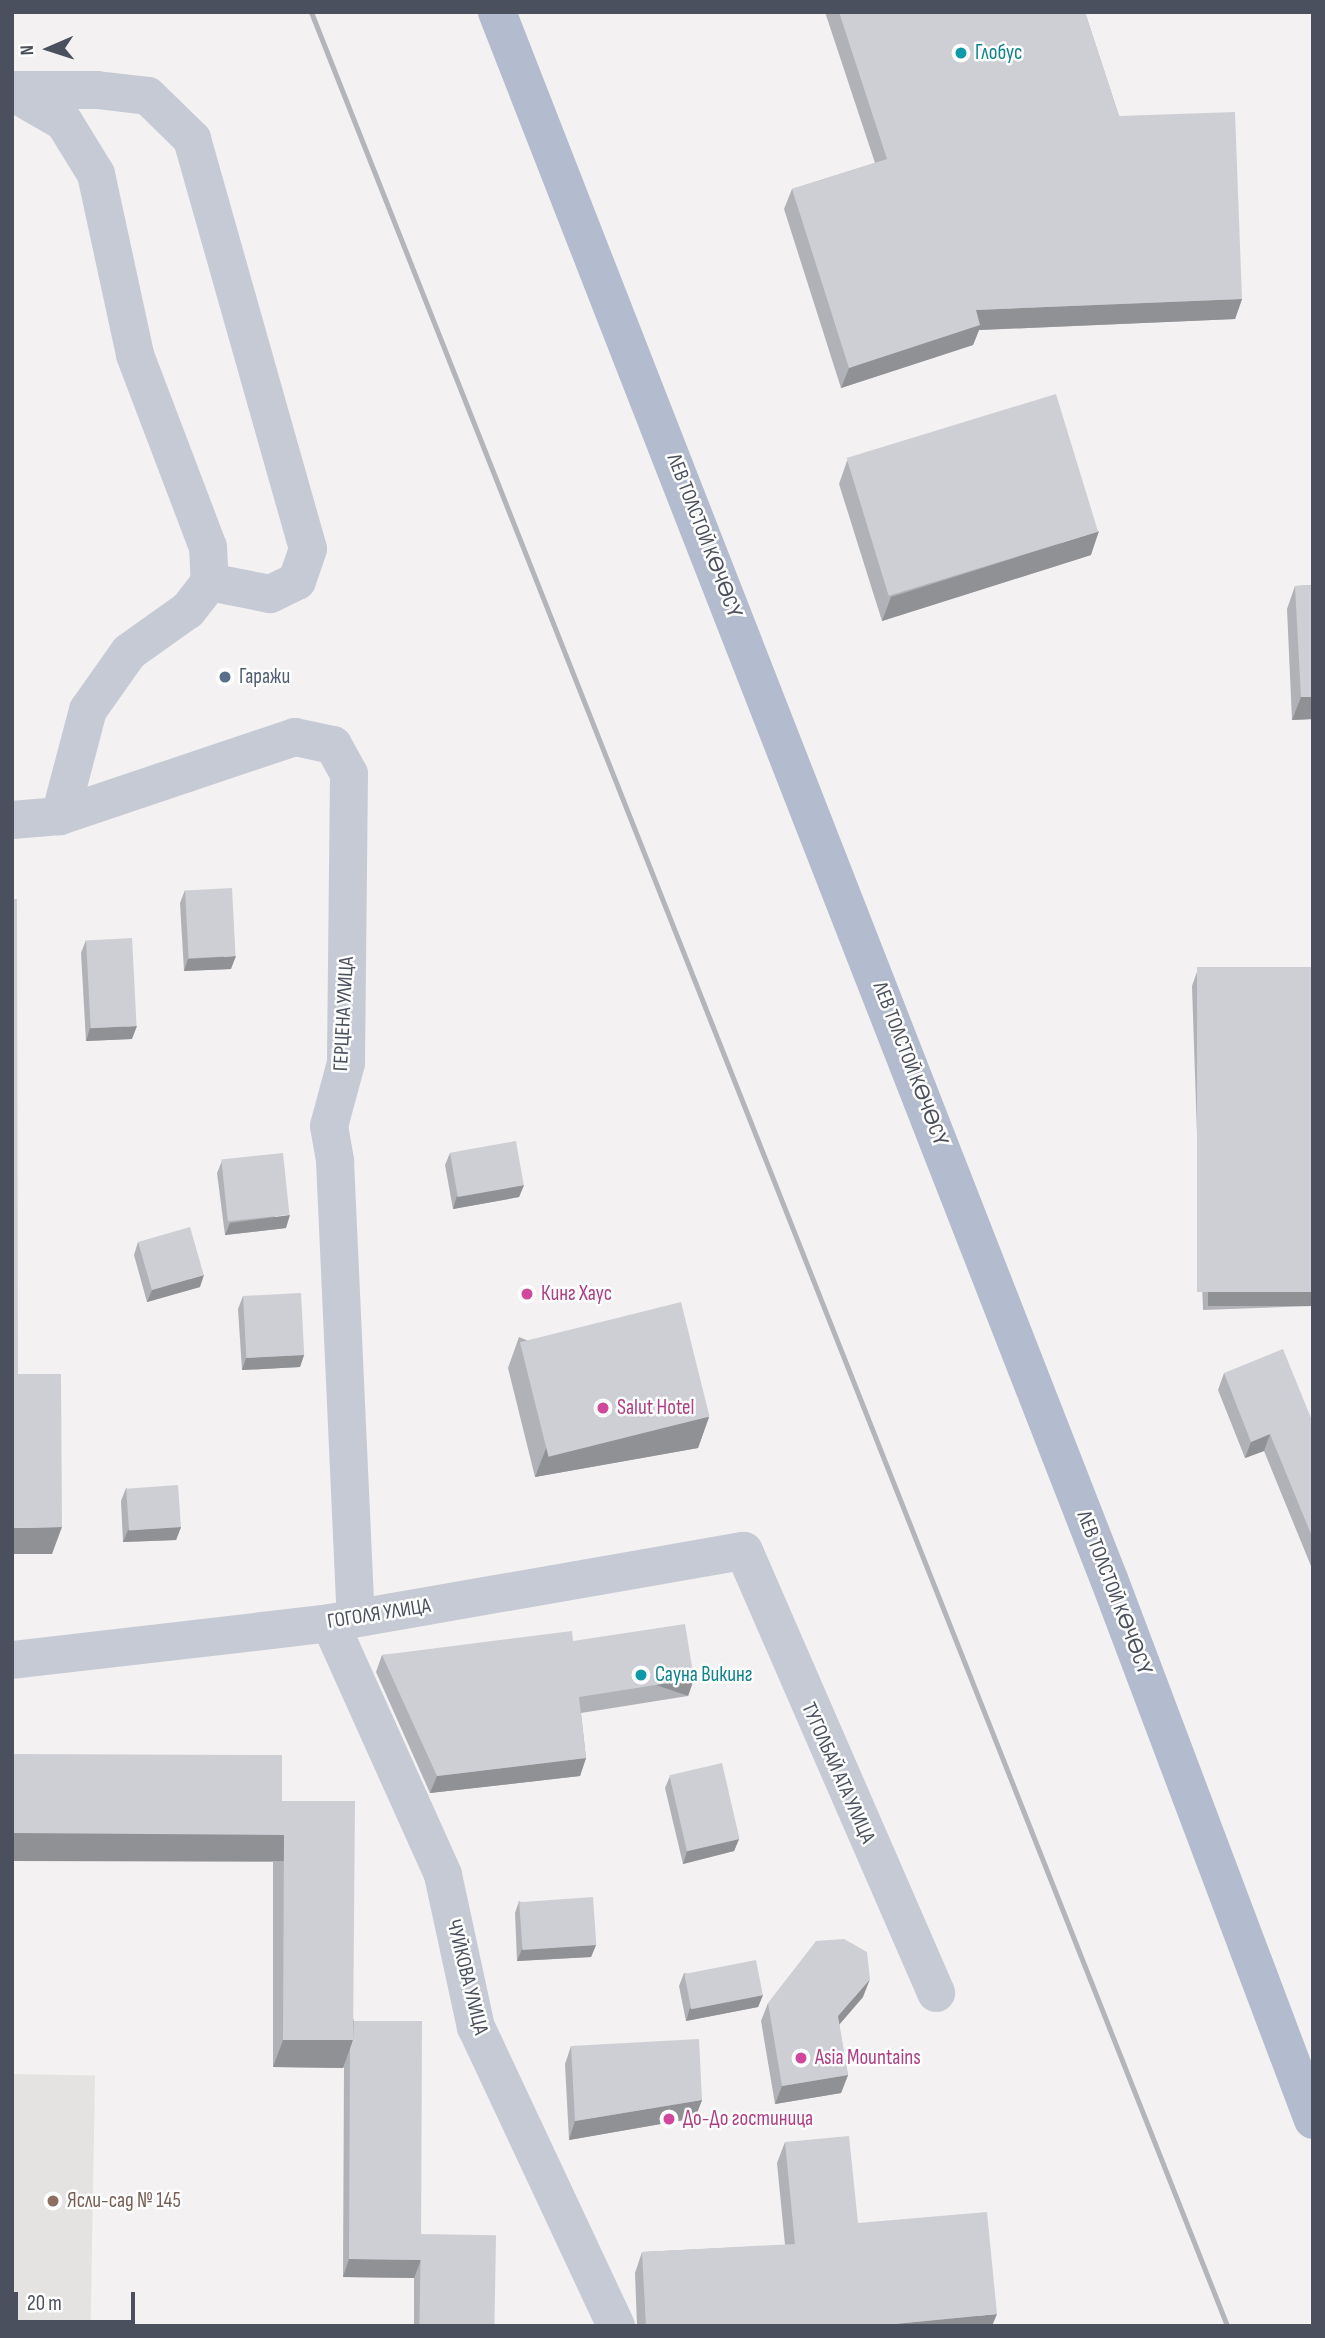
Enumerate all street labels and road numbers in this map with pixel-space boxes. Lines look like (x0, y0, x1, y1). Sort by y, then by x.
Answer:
street label: ЛЕВ ТОЛСТОЙ КӨЧӨСҮ (661, 450, 747, 622)
street label: ГЕРЦЕНА УЛИЦА (328, 956, 360, 1072)
street label: ЛЕВ ТОЛСТОЙ КӨЧӨСҮ (867, 978, 953, 1150)
street label: ЛЕВ ТОЛСТОЙ КӨЧӨСҮ (1071, 1507, 1157, 1679)
street label: ГОГОЛЯ УЛИЦА (326, 1593, 432, 1635)
street label: ТУГОЛБАЙ АТА УЛИЦА (796, 1699, 880, 1847)
street label: ЧУЙКОВА УЛИЦА (440, 1917, 494, 2037)

